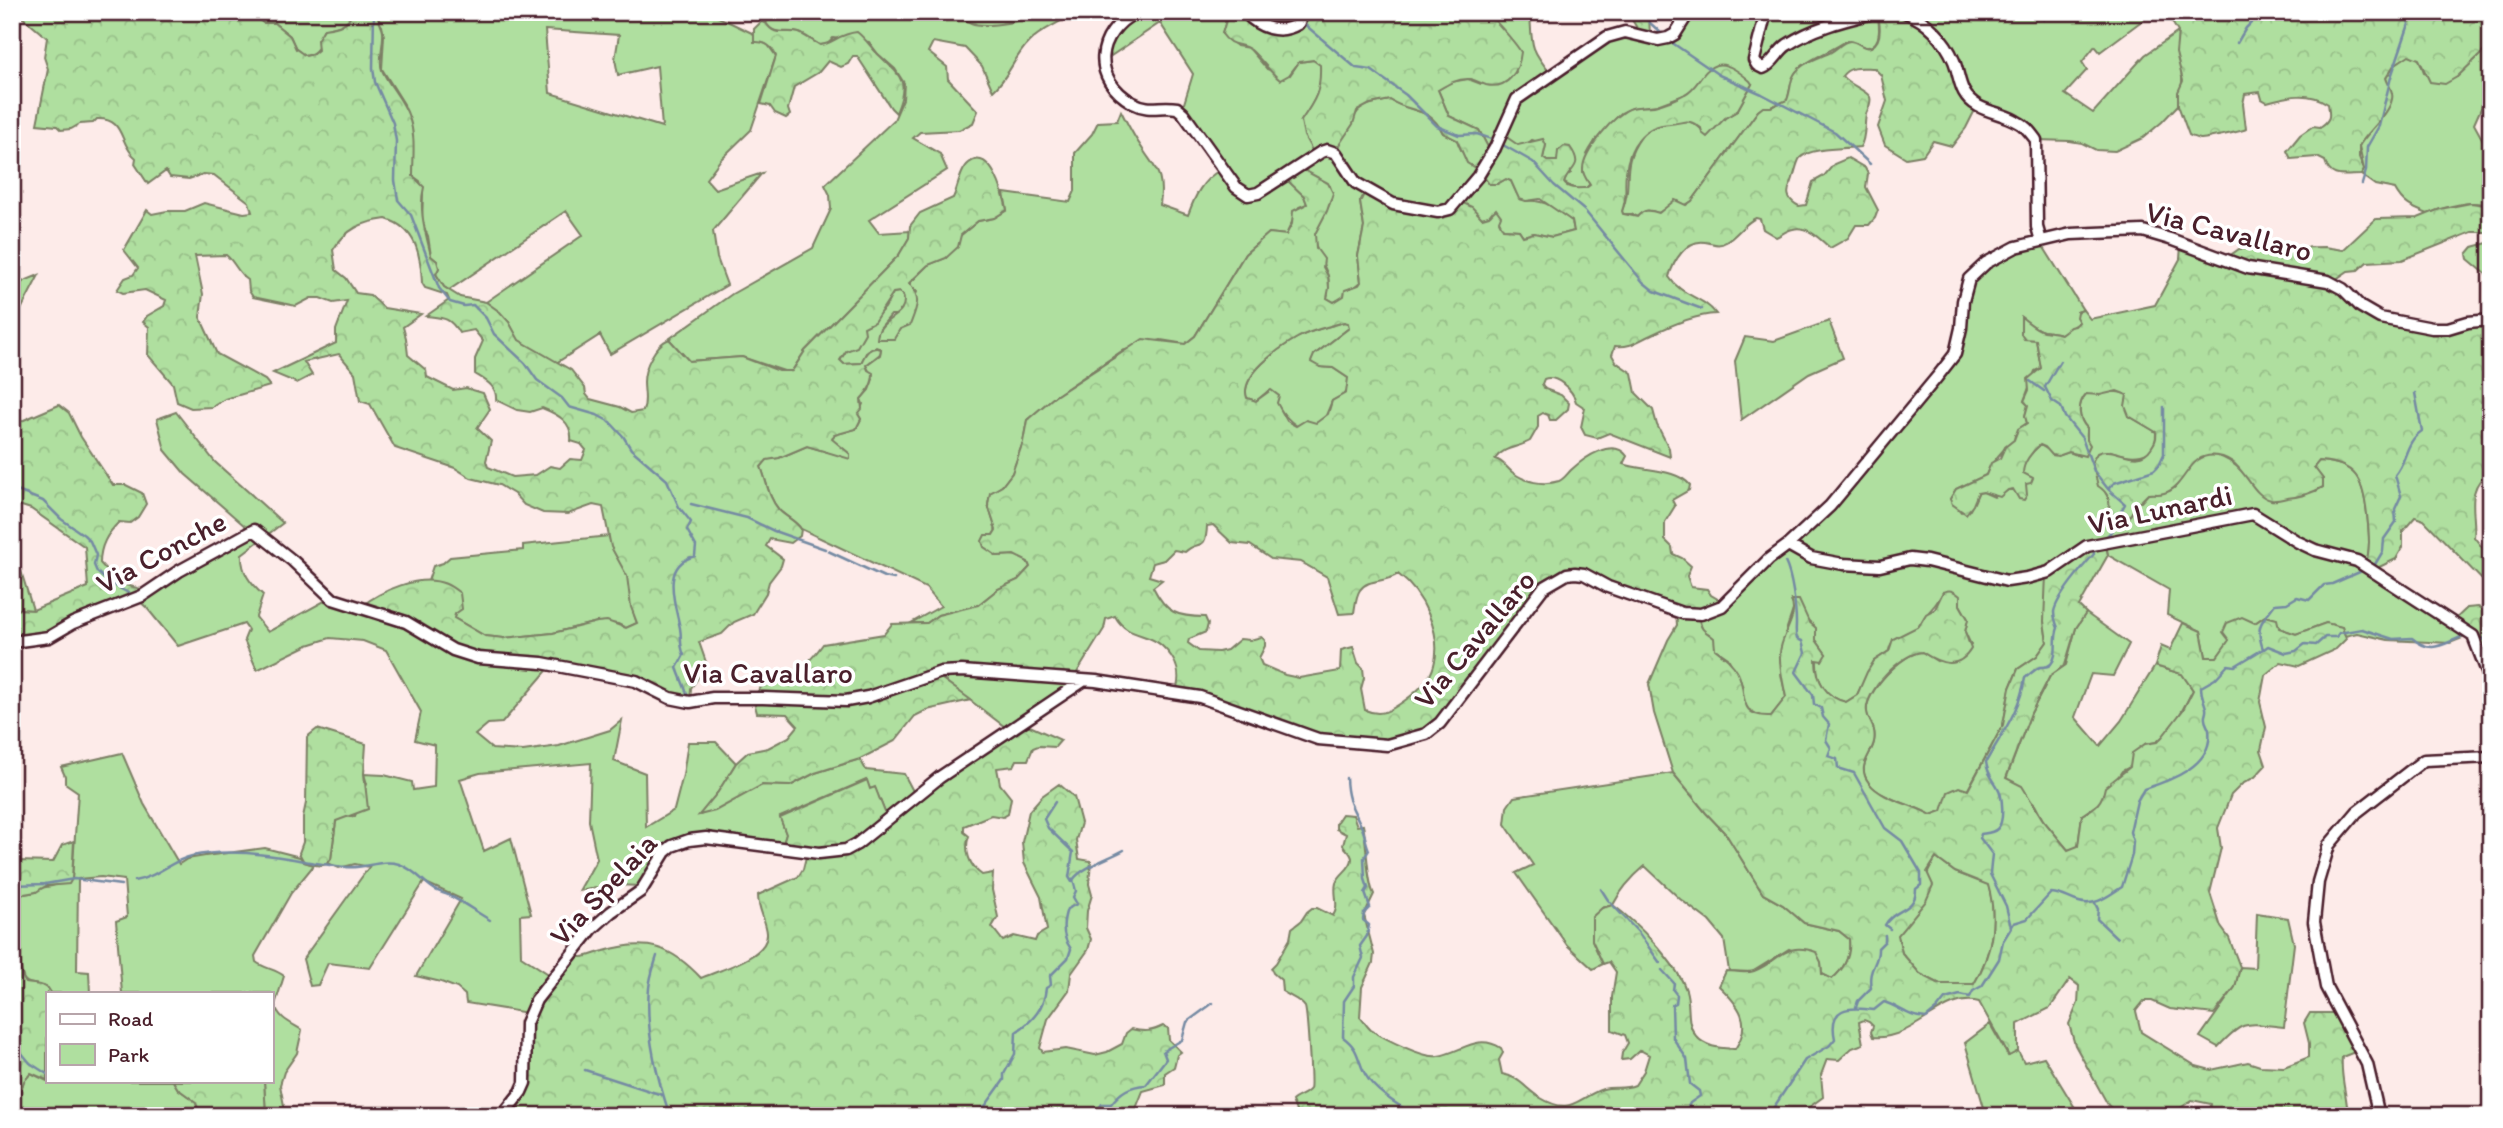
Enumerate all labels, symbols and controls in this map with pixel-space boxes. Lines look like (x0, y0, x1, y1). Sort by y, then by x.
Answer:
street label: Via Cavallaro (2142, 192, 2316, 270)
street label: Via Lunardi (2084, 476, 2236, 542)
street label: Via Conche (90, 502, 232, 602)
street label: Via Cavallaro (1405, 562, 1543, 716)
street label: Via Cavallaro (683, 654, 853, 691)
street label: Via Spelaia (541, 824, 665, 953)
legend (46, 992, 273, 1082)
text: Road (108, 1006, 154, 1031)
text: Park (108, 1042, 150, 1067)

